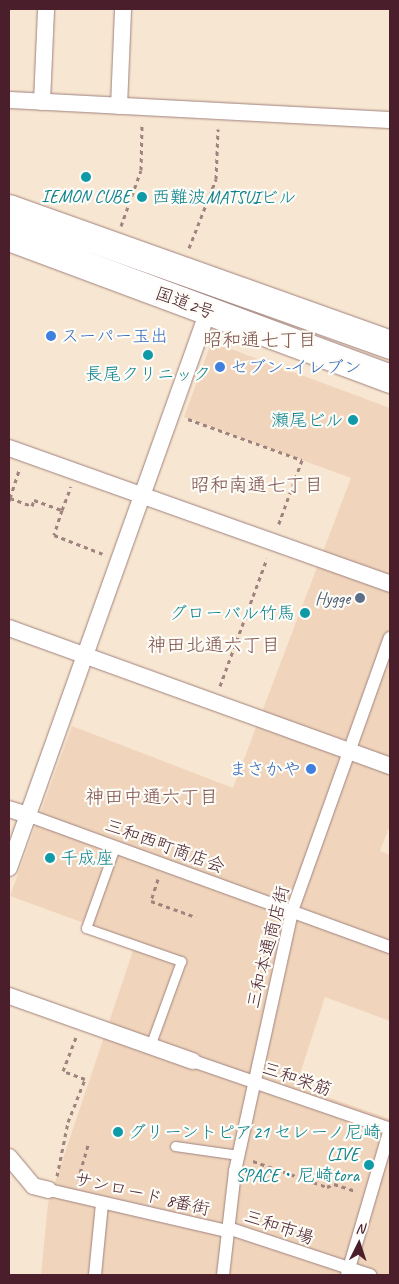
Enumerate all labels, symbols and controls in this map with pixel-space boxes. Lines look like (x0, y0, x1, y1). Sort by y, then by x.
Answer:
marker: IEMON CUBE (80, 171, 92, 183)
place label: IEMON CUBE (42, 185, 130, 207)
place label: 西難波MATSUIビル (152, 186, 296, 208)
marker: 西難波MATSUIビル (136, 191, 148, 203)
street label: 国道2号 (152, 282, 218, 324)
place label: スーパー玉出 (61, 325, 168, 347)
marker: スーパー玉出 (45, 330, 57, 342)
district label: 昭和通七丁目 (203, 330, 317, 352)
marker: 長尾クリニック (142, 349, 154, 361)
place label: セブン-イレブン (230, 356, 362, 378)
marker: セブン-イレブン (214, 361, 226, 373)
place label: 長尾クリニック (85, 363, 211, 385)
place label: 瀬尾ビル (271, 409, 343, 431)
marker: 瀬尾ビル (347, 414, 359, 426)
district label: 昭和南通七丁目 (191, 475, 323, 497)
place label: Hygge (315, 587, 350, 609)
marker: Hygge (354, 592, 366, 604)
place label: グローバル竹馬 (169, 602, 295, 624)
marker: グローバル竹馬 (299, 607, 311, 619)
district label: 神田北通六丁目 (148, 635, 280, 657)
place label: まさかや (229, 758, 301, 780)
marker: まさかや (305, 763, 317, 775)
district label: 神田中通六丁目 (86, 787, 218, 809)
street label: 三和西町商店会 (102, 814, 228, 878)
place label: 千成座 (60, 847, 114, 869)
marker: 千成座 (44, 852, 56, 864)
street label: 三和本通商店街 (242, 883, 294, 1011)
street label: 三和栄筋 (259, 1057, 335, 1101)
place label: グリーントピア21 セレーノ尼崎 (128, 1121, 383, 1143)
marker: グリーントピア21 セレーノ尼崎 (112, 1126, 124, 1138)
place label: LIVE SPACE・尼崎tora (236, 1144, 359, 1186)
marker: LIVE SPACE・尼崎tora (363, 1159, 375, 1171)
street label: サンロード 8番街 (72, 1168, 212, 1220)
street label: 三和市場 (241, 1205, 317, 1249)
north arrow (334, 1219, 384, 1269)
text: N (355, 1220, 365, 1237)

